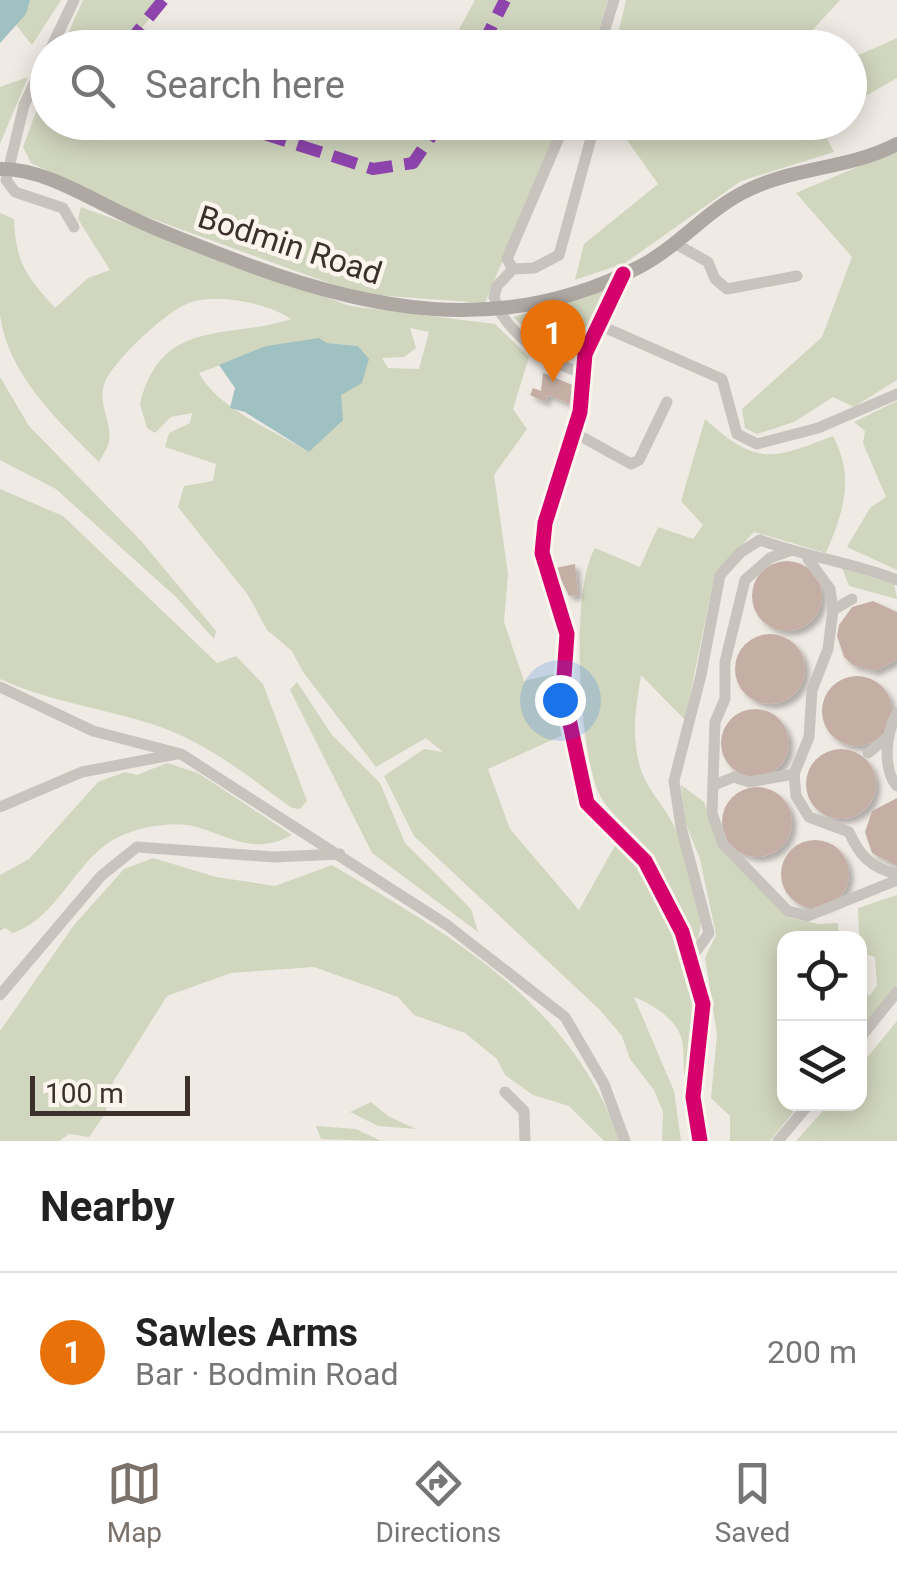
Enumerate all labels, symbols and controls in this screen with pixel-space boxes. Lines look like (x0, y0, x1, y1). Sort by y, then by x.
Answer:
search box (30, 30, 867, 140)
icon: search (65, 58, 120, 113)
text: Search here (145, 63, 345, 107)
street label: Bodmin Road (193, 197, 387, 293)
pin: 1 (520, 300, 586, 382)
your location (535, 675, 586, 726)
map controls (777, 931, 867, 1111)
button: locate (777, 931, 867, 1021)
button: layers (777, 1021, 867, 1111)
scale bar (30, 1071, 190, 1116)
text: 100 m (45, 1077, 124, 1110)
text: Nearby (40, 1182, 175, 1231)
text: Sawles Arms (135, 1311, 358, 1355)
text: 1 (63, 1333, 82, 1371)
text: 200 m (767, 1333, 857, 1371)
text: Bar · Bodmin Road (135, 1355, 399, 1393)
tab: Map (107, 1456, 162, 1549)
tab: Directions (375, 1456, 501, 1549)
tab: Saved (715, 1456, 790, 1549)

